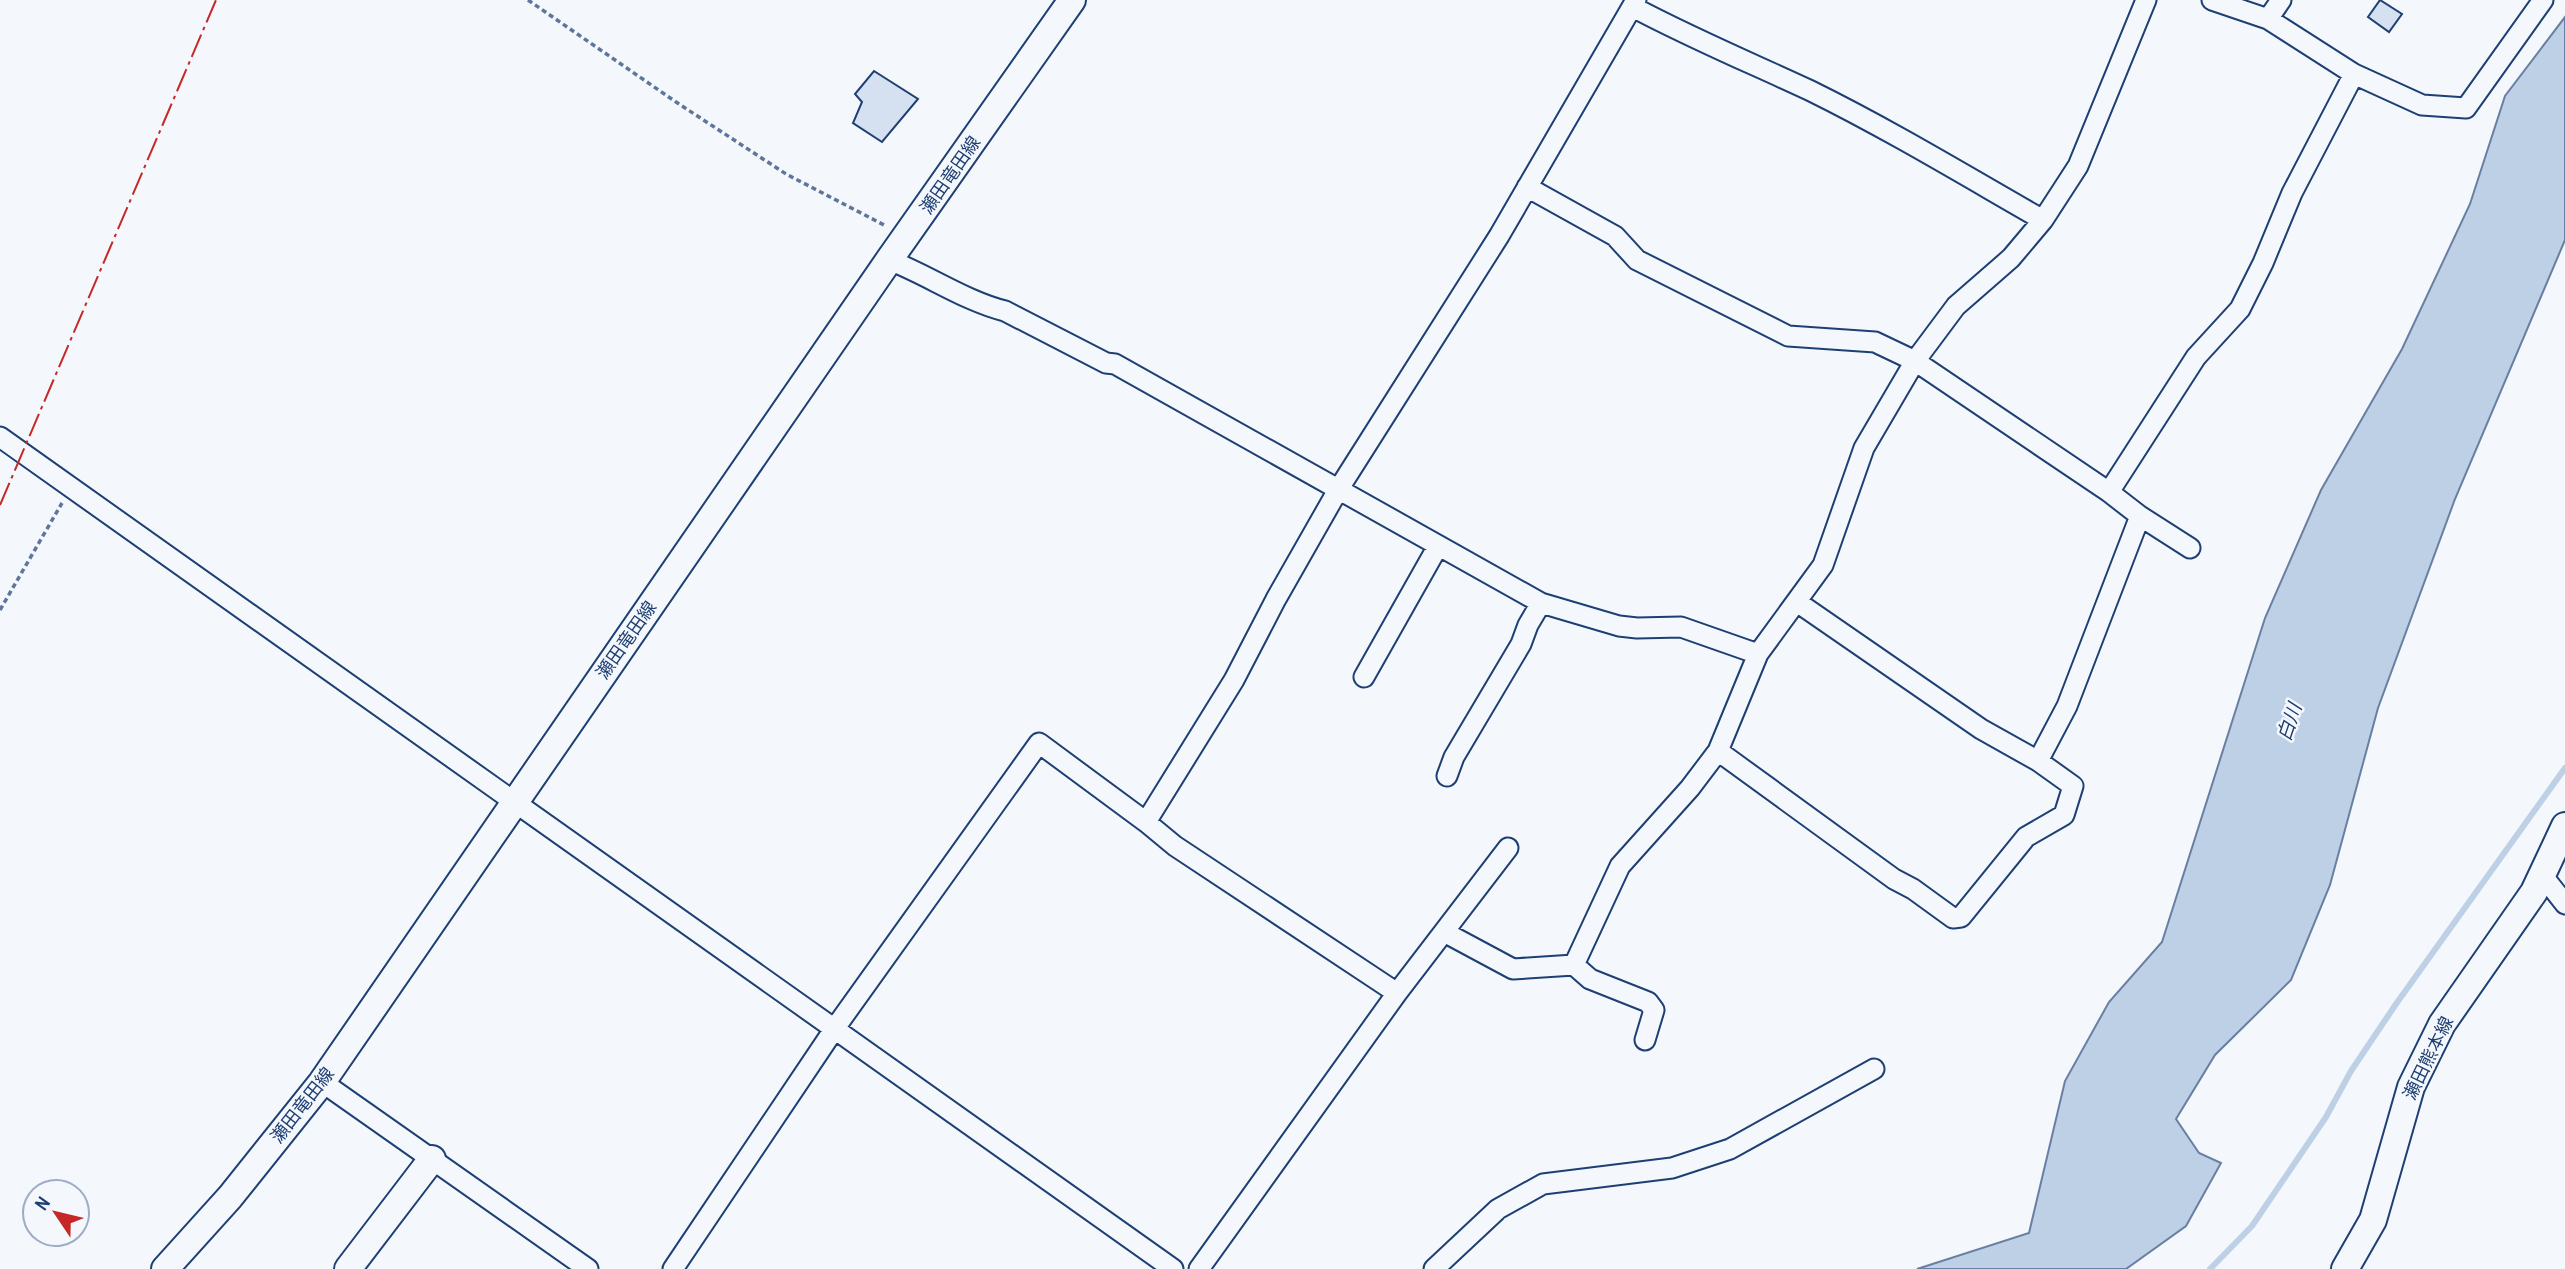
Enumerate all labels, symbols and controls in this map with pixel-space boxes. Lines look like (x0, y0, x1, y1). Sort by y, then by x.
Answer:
street label: 瀬田竜田線 (914, 131, 986, 219)
street label: 瀬田竜田線 (590, 596, 662, 684)
water label: 白川 (2271, 698, 2308, 744)
street label: 瀬田熊本線 (2397, 1012, 2459, 1104)
street label: 瀬田竜田線 (264, 1062, 340, 1148)
north arrow (21, 1178, 91, 1248)
text: N (28, 1191, 56, 1215)

